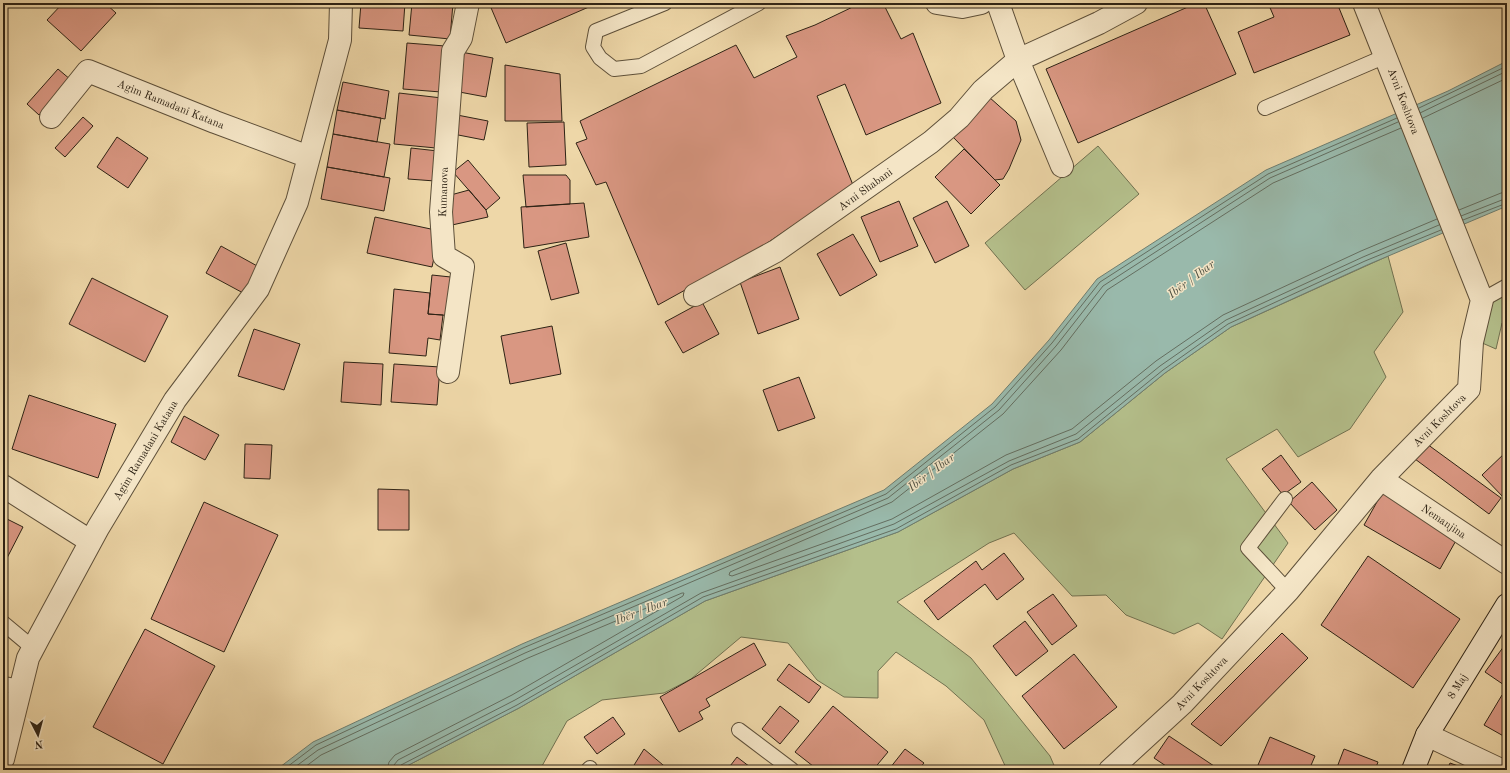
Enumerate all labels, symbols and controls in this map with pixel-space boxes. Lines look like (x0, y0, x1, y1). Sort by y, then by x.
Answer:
street label: Avni Koshtova (1385, 67, 1420, 137)
street label: Agim Ramadani Katana (115, 79, 226, 132)
street label: Kumanova (438, 166, 451, 217)
street label: Avni Shabani (837, 167, 895, 213)
water label: Ibër / Ibar (1165, 257, 1218, 302)
street label: Avni Koshtova (1411, 392, 1469, 450)
street label: Agim Ramadani Katana (112, 399, 181, 503)
water label: Ibër / Ibar (905, 450, 958, 495)
street label: Nemanjina (1419, 503, 1468, 542)
water label: Ibër / Ibar (612, 595, 670, 628)
street label: Avni Koshtova (1174, 655, 1231, 713)
street label: 8 Maj (1446, 672, 1470, 701)
north arrow (18, 715, 58, 755)
text: N (34, 738, 44, 749)

